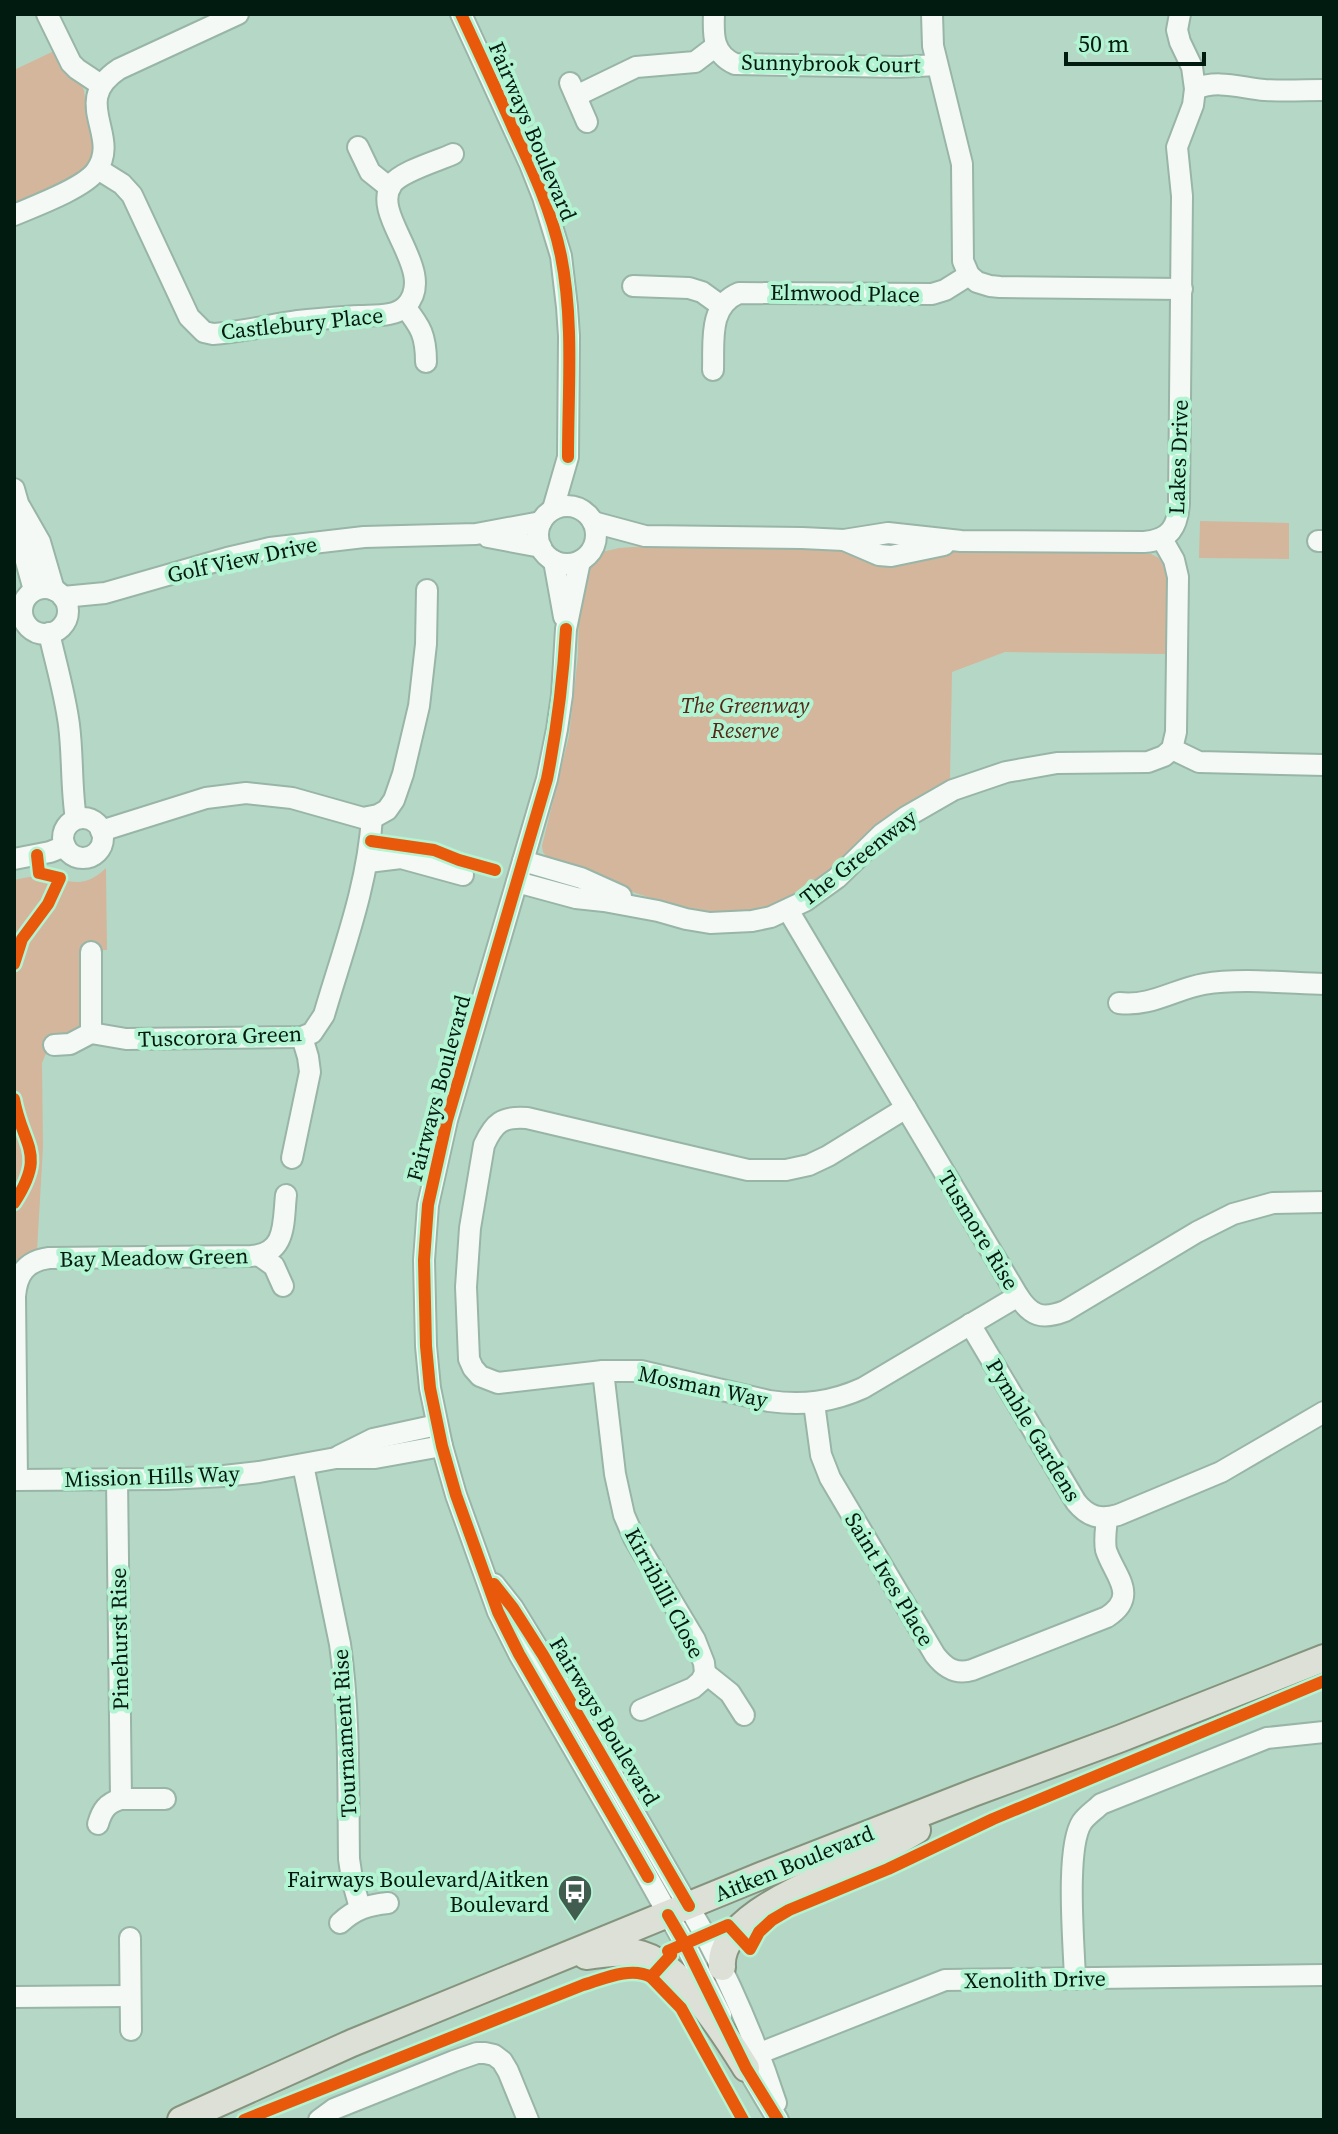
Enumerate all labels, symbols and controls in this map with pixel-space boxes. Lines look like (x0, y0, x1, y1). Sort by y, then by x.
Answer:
scale bar (1066, 16, 1204, 66)
text: 50 m (1078, 27, 1129, 60)
street label: Fairways Boulevard (482, 37, 584, 226)
street label: Sunnybrook Court (741, 46, 922, 80)
street label: Elmwood Place (770, 277, 920, 309)
street label: Castlebury Place (219, 300, 385, 346)
street label: Lakes Drive (1161, 399, 1195, 515)
street label: Golf View Drive (164, 528, 320, 590)
park label: The Greenway Reserve (681, 690, 810, 745)
street label: The Greenway (793, 801, 923, 912)
street label: Fairways Boulevard (399, 991, 477, 1184)
street label: Tuscorora Green (137, 1018, 303, 1054)
street label: Tusmore Rise (932, 1165, 1026, 1295)
street label: Bay Meadow Green (59, 1240, 249, 1274)
street label: Pymble Gardens (980, 1353, 1088, 1507)
street label: Mosman Way (636, 1358, 771, 1415)
street label: Mission Hills Way (64, 1458, 241, 1494)
street label: Saint Ives Place (838, 1507, 942, 1651)
street label: Kirribilli Close (618, 1523, 712, 1663)
street label: Pinehurst Rise (103, 1567, 135, 1711)
street label: Fairways Boulevard (543, 1631, 668, 1811)
street label: Tournament Rise (325, 1648, 363, 1818)
street label: Aitken Boulevard (710, 1817, 878, 1909)
place label: Fairways Boulevard/Aitken Boulevard (287, 1864, 550, 1919)
bus stop icon: Fairways Boulevard/Aitken Boulevard (556, 1873, 594, 1923)
street label: Xenolith Drive (964, 1963, 1106, 1995)

